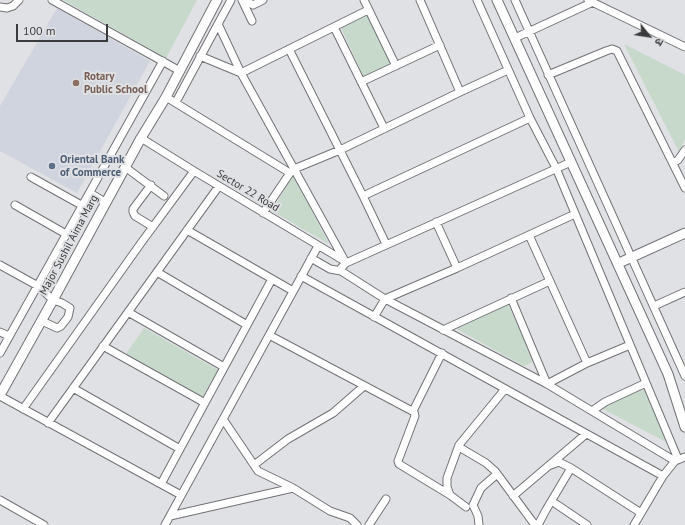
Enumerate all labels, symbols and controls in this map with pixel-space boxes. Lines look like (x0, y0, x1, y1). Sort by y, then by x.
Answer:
scale bar (18, 16, 110, 42)
north arrow (629, 16, 669, 56)
text: 100 m (23, 23, 56, 38)
text: उ (652, 36, 667, 48)
place label: Rotary Public School (84, 70, 147, 96)
marker: Rotary Public School (71, 78, 81, 88)
place label: Oriental Bank of Commerce (60, 153, 124, 179)
marker: Oriental Bank of Commerce (47, 161, 57, 171)
street label: Sector 22 Road (214, 167, 282, 215)
street label: Major Sushil Aima Marg (37, 193, 101, 297)

